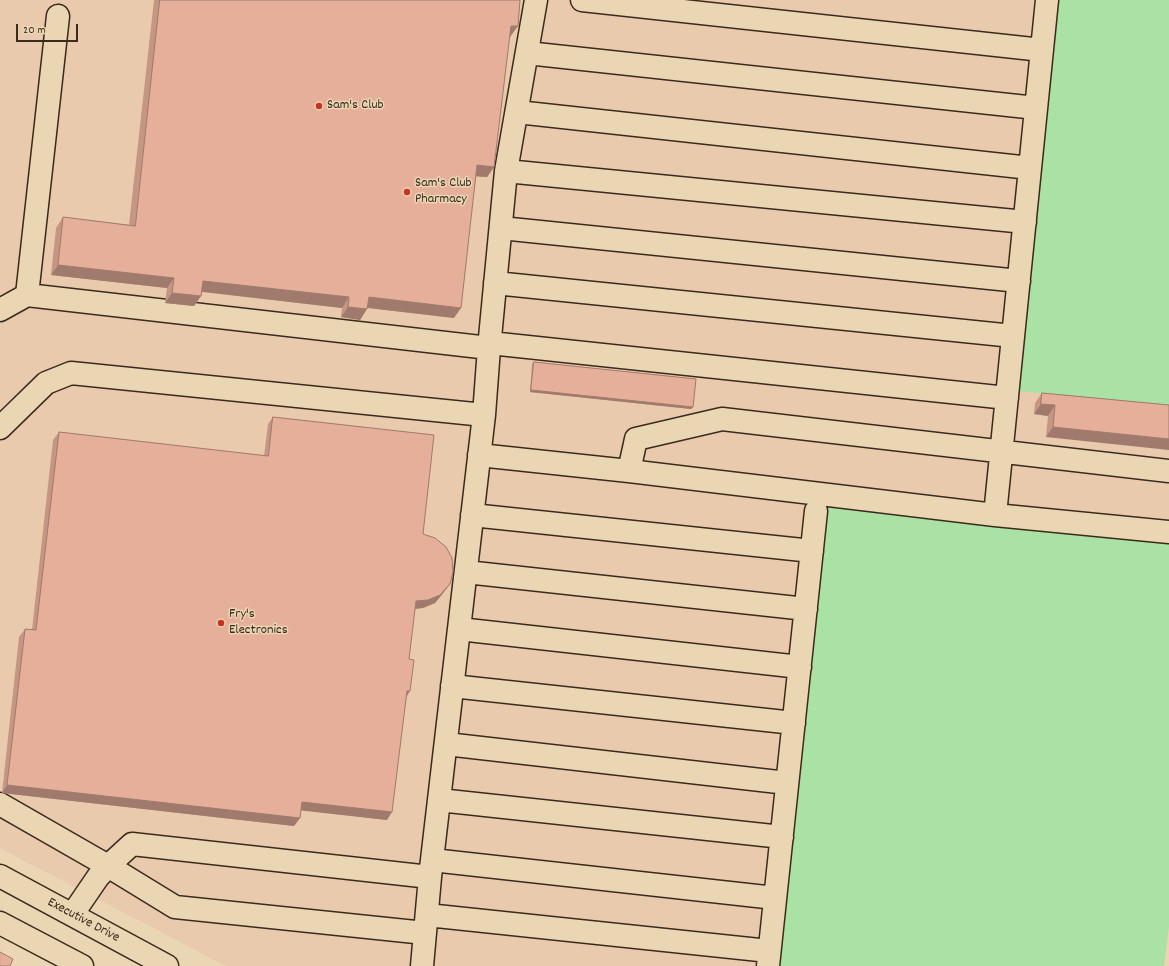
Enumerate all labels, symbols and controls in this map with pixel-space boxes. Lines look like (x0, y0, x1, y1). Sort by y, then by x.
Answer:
scale bar (18, 16, 80, 42)
text: 20 m (23, 22, 46, 39)
place label: Sam's Club (327, 98, 384, 114)
marker: Sam's Club (314, 101, 324, 111)
place label: Sam's Club Pharmacy (415, 176, 472, 208)
marker: Sam's Club Pharmacy (402, 187, 412, 197)
place label: Fry's Electronics (229, 607, 288, 640)
marker: Fry's Electronics (216, 618, 226, 628)
street label: Executive Drive (44, 895, 122, 947)

